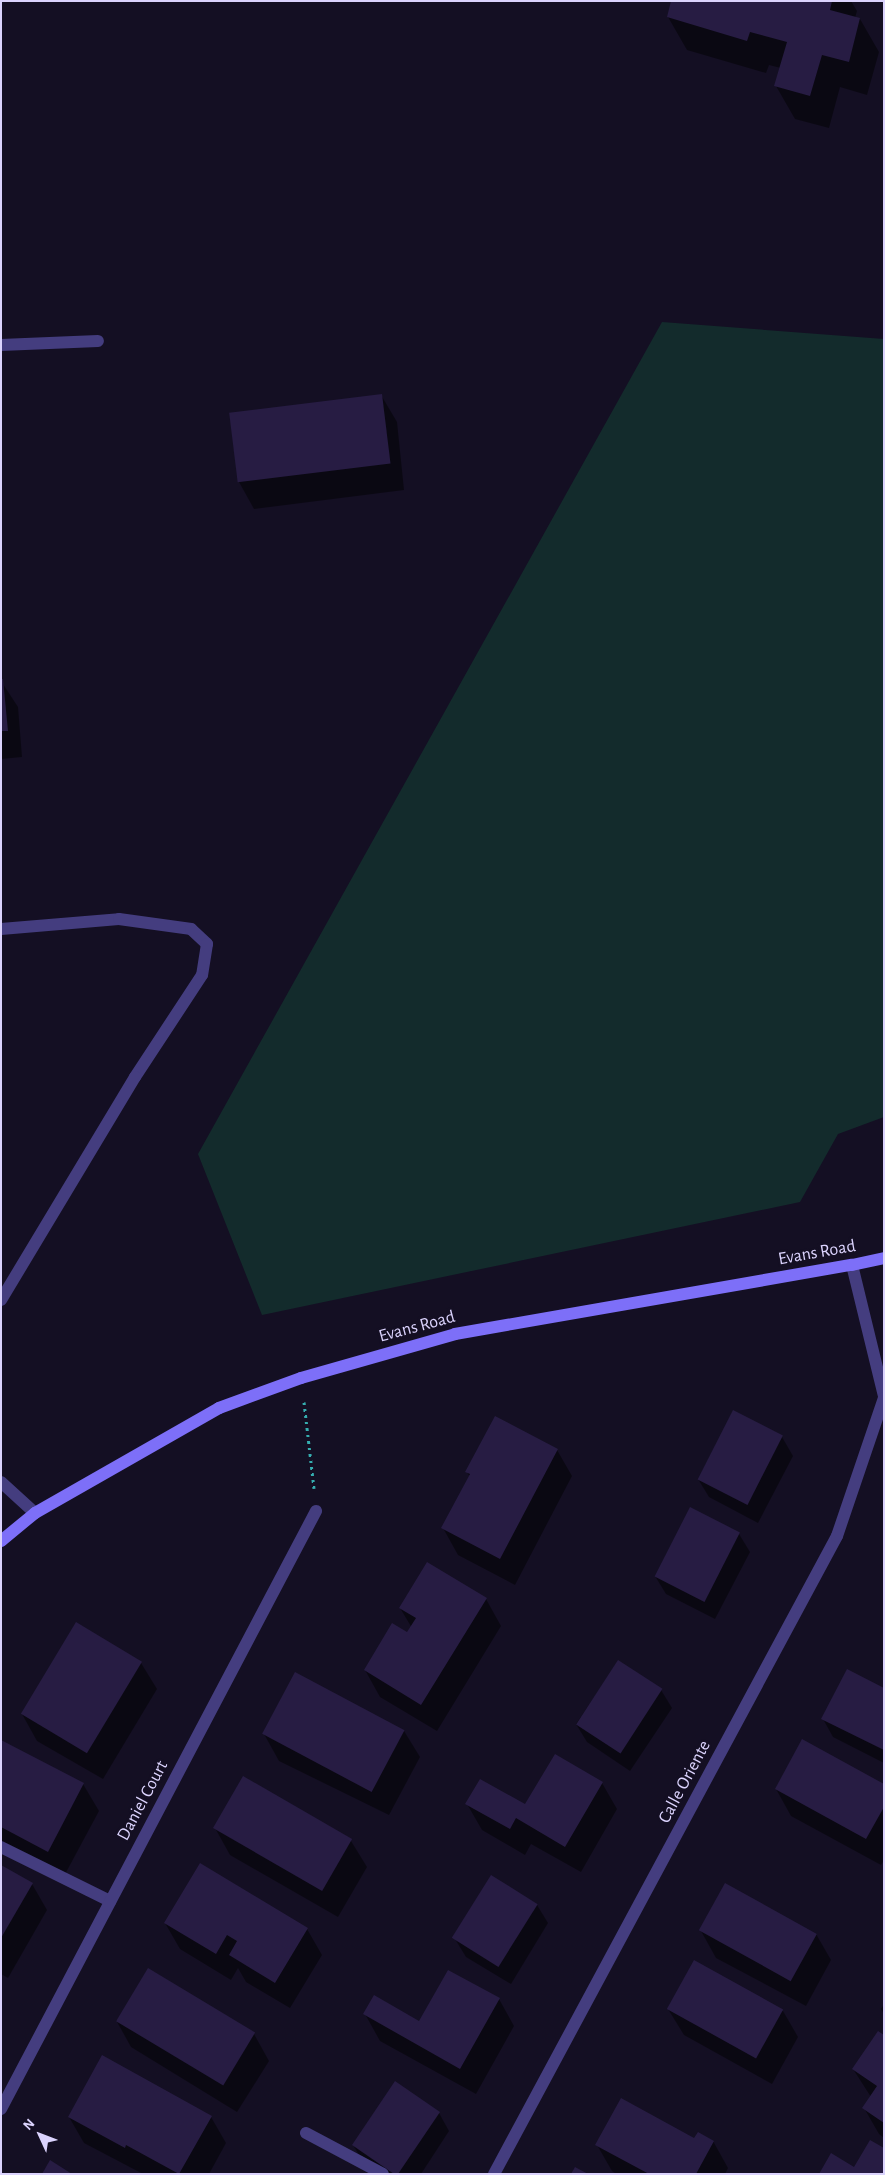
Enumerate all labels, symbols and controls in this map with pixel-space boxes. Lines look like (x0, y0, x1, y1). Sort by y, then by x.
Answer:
street label: Evans Road (777, 1236, 857, 1270)
street label: Evans Road (376, 1306, 458, 1348)
street label: Calle Oriente (654, 1737, 716, 1827)
street label: Daniel Court (113, 1757, 173, 1845)
north arrow (15, 2110, 65, 2160)
text: N (21, 2116, 37, 2133)

